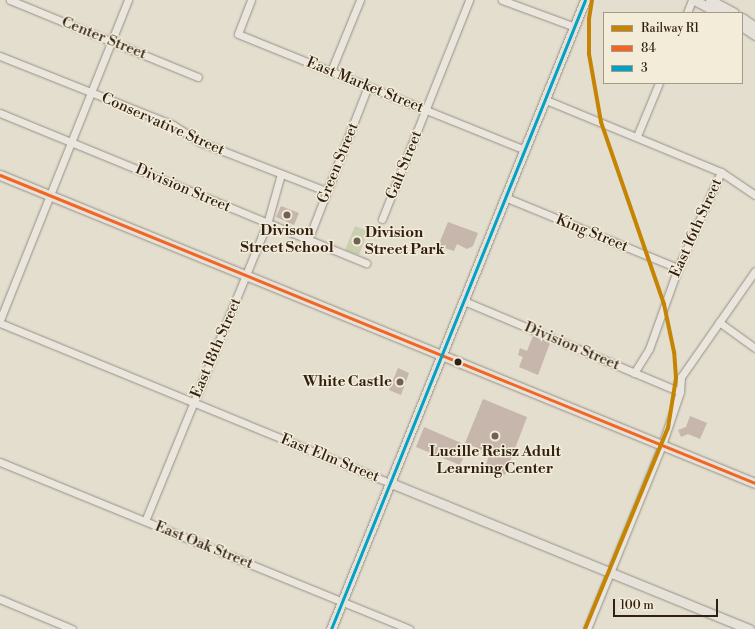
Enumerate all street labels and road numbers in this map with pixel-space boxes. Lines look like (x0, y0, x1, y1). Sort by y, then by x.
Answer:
street label: Center Street (59, 13, 149, 63)
street label: East Market Street (304, 53, 426, 117)
street label: Conservative Street (99, 89, 227, 159)
street label: Green Street (314, 120, 362, 206)
street label: Galt Street (382, 128, 426, 202)
street label: Division Street (133, 160, 233, 216)
street label: East 16th Street (666, 176, 726, 280)
street label: King Street (553, 210, 631, 256)
street label: East 18th Street (187, 295, 245, 401)
street label: Division Street (522, 318, 622, 374)
street label: East Elm Street (278, 430, 382, 486)
street label: East Oak Street (152, 517, 256, 573)

